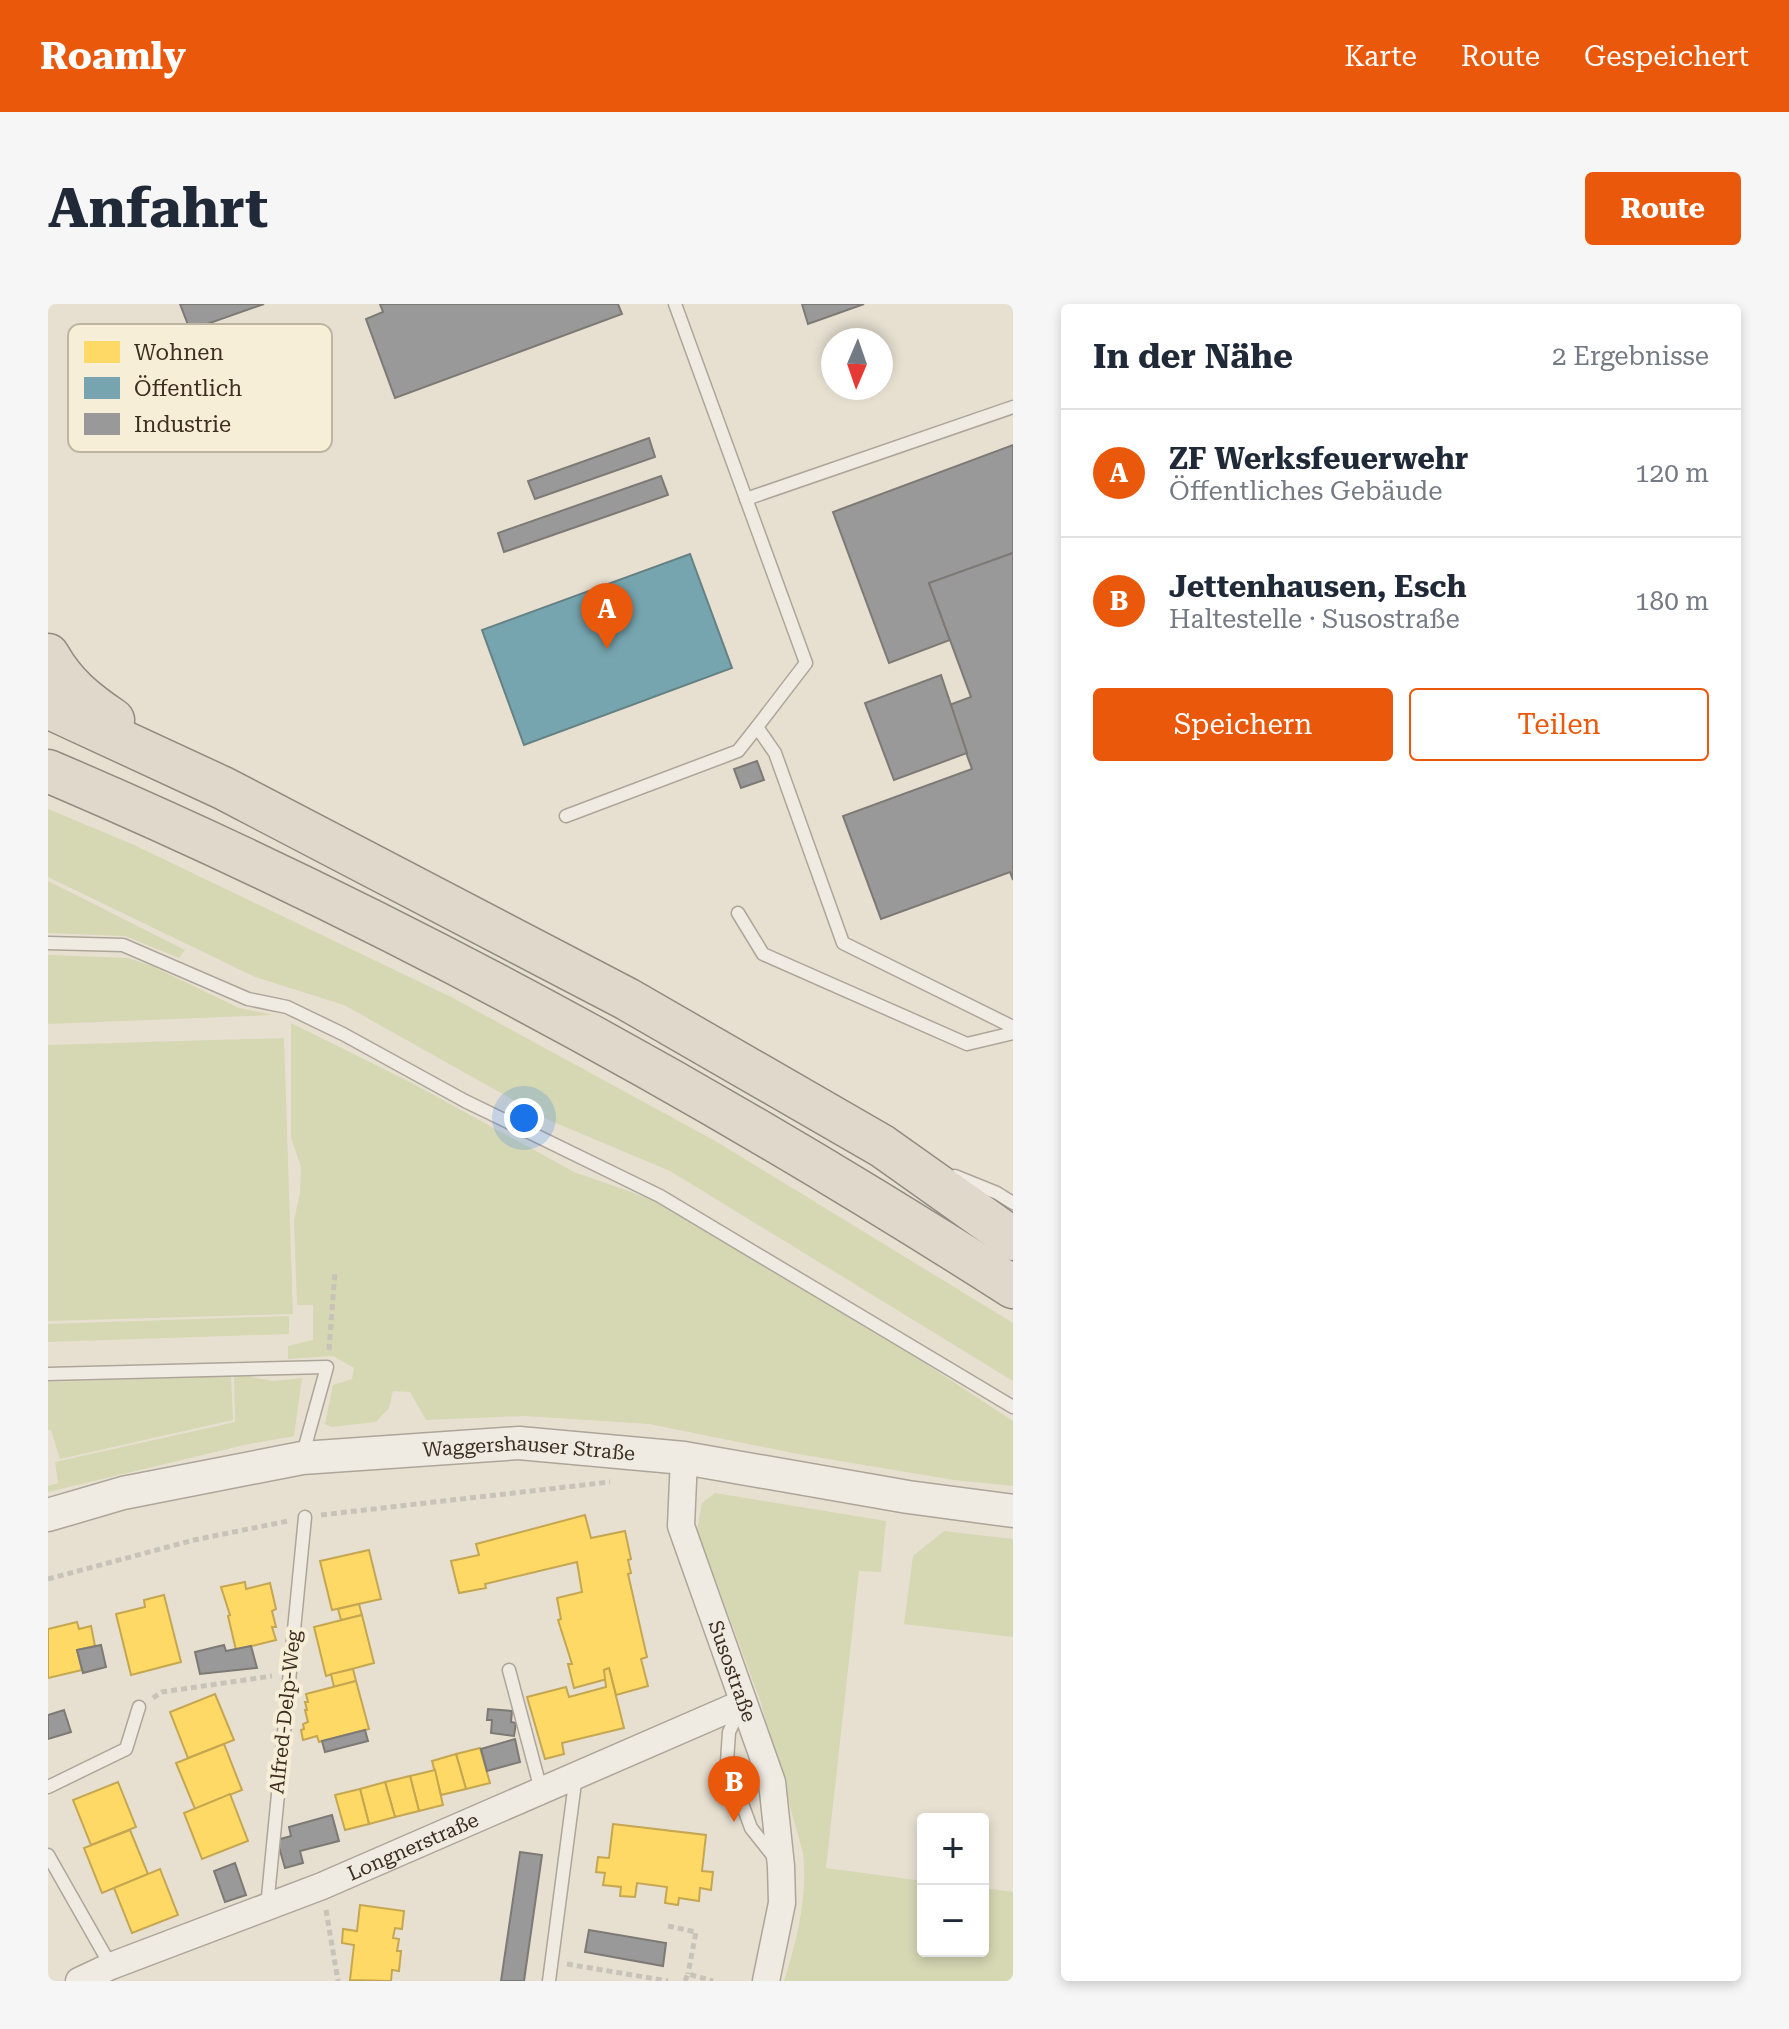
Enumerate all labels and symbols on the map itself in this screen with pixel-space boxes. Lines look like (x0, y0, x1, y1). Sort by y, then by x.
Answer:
legend (68, 324, 332, 452)
north arrow (821, 328, 893, 400)
text: Wohnen (134, 340, 224, 365)
text: Öffentlich (134, 375, 242, 401)
text: Industrie (134, 412, 231, 437)
pin: A (581, 583, 633, 649)
your location (504, 1098, 544, 1138)
street label: Waggershauser Straße (422, 1431, 636, 1466)
street label: Susostraße (704, 1617, 762, 1725)
street label: Alfred-Delp-Weg (264, 1628, 306, 1795)
pin: B (708, 1756, 760, 1822)
street label: Longnerstraße (344, 1808, 482, 1886)

